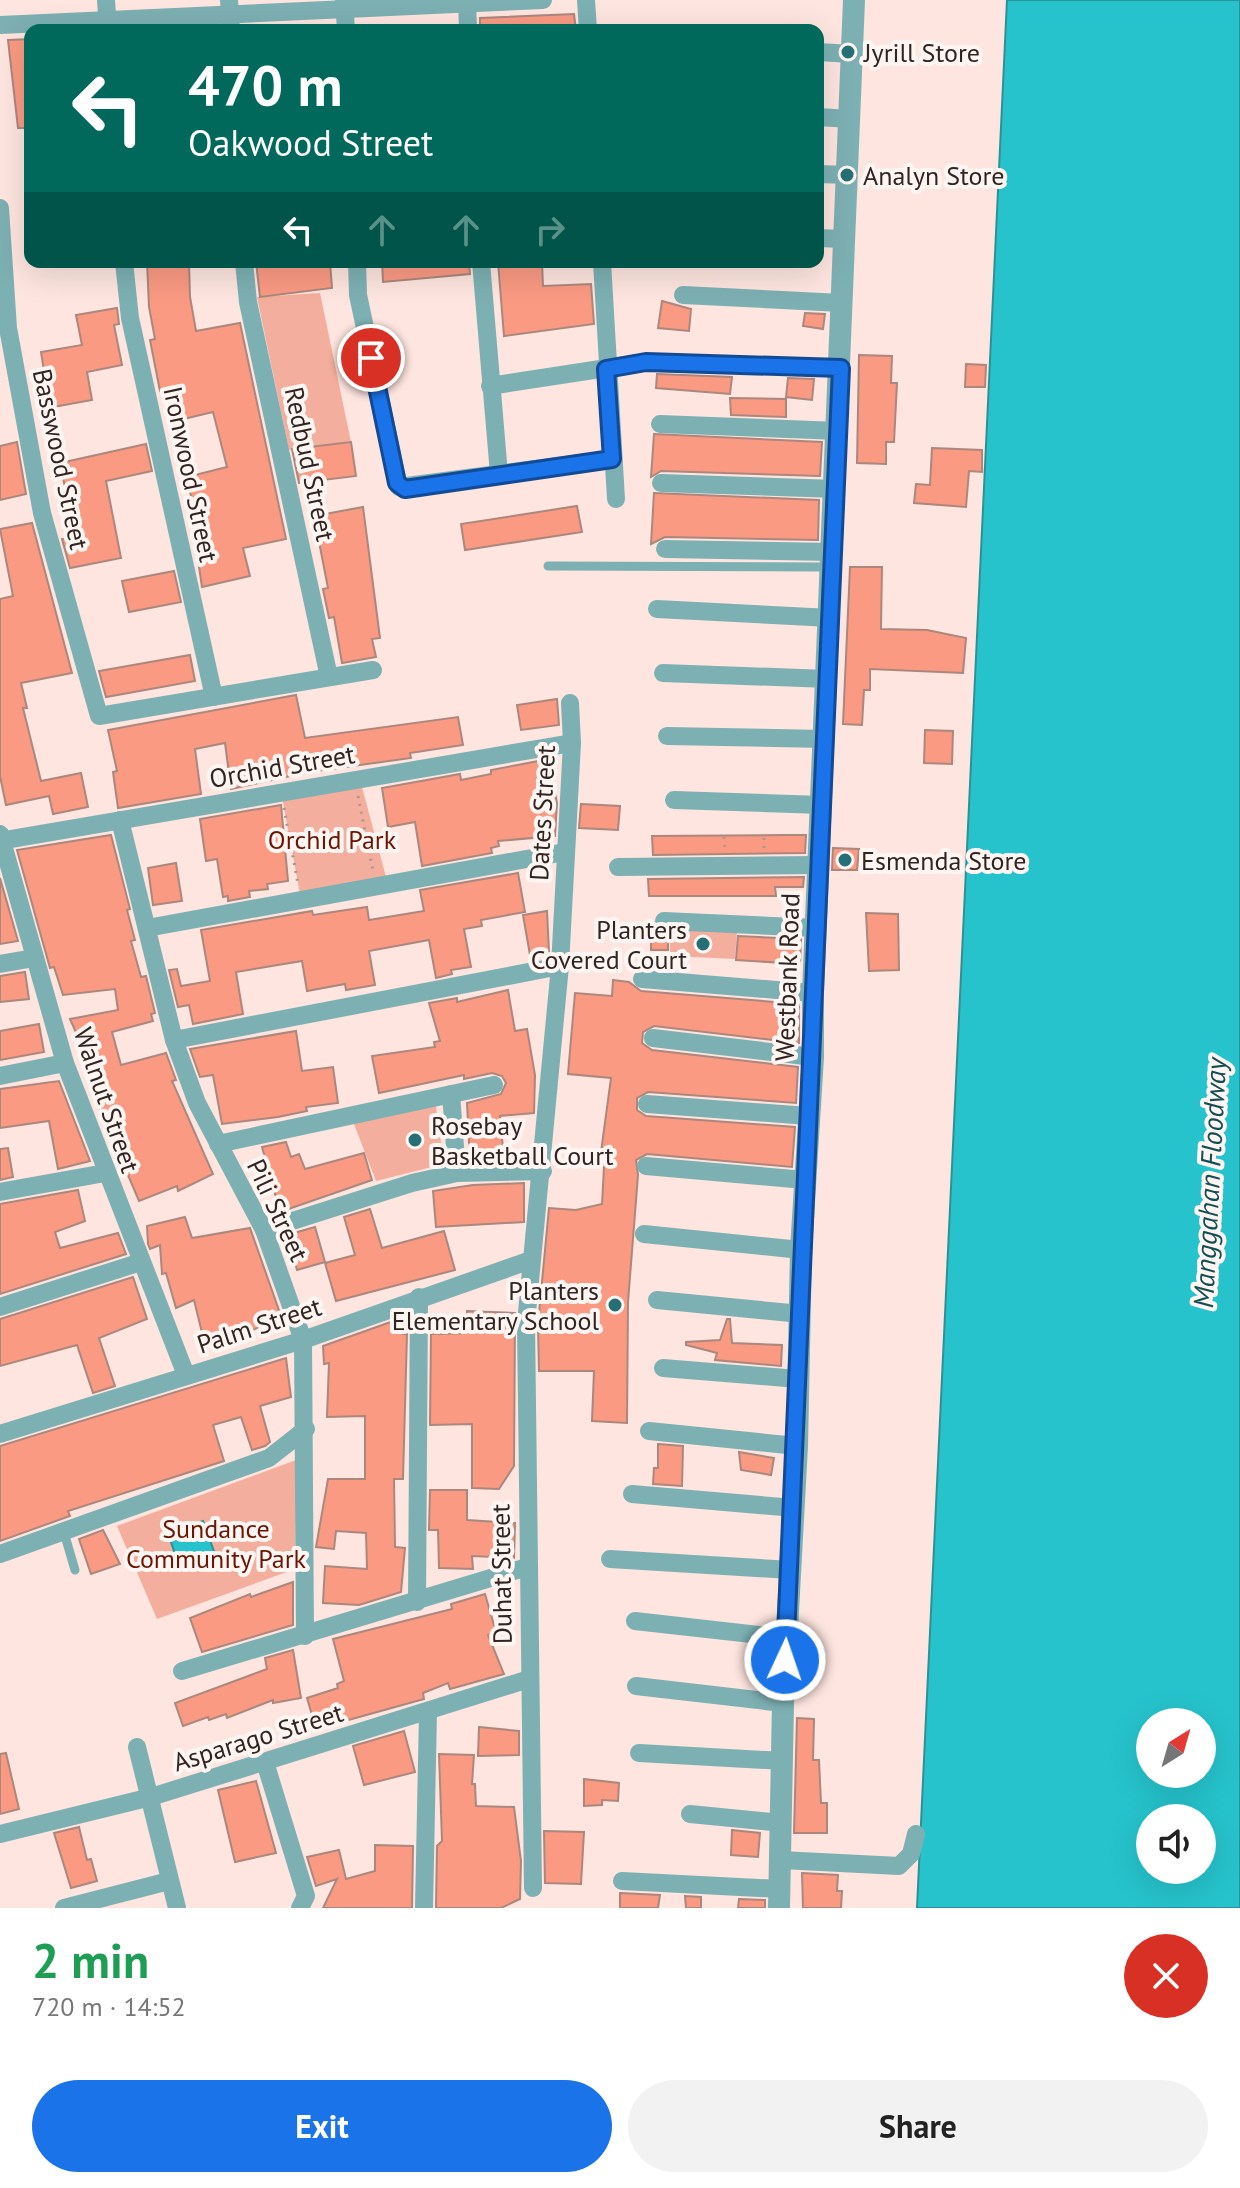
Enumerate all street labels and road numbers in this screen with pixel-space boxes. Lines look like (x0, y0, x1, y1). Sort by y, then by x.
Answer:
street label: Basswood Street (26, 366, 96, 553)
street label: Ironwood Street (156, 383, 226, 565)
street label: Redbud Street (278, 384, 342, 544)
street label: Orchid Street (207, 737, 357, 795)
street label: Dates Street (522, 744, 562, 882)
street label: Westbank Road (768, 892, 806, 1062)
street label: Walnut Street (67, 1023, 147, 1177)
street label: Pili Street (240, 1153, 316, 1267)
street label: Palm Street (193, 1289, 325, 1361)
street label: Duhat Street (483, 1503, 519, 1644)
street label: Asparago Street (169, 1695, 347, 1779)

